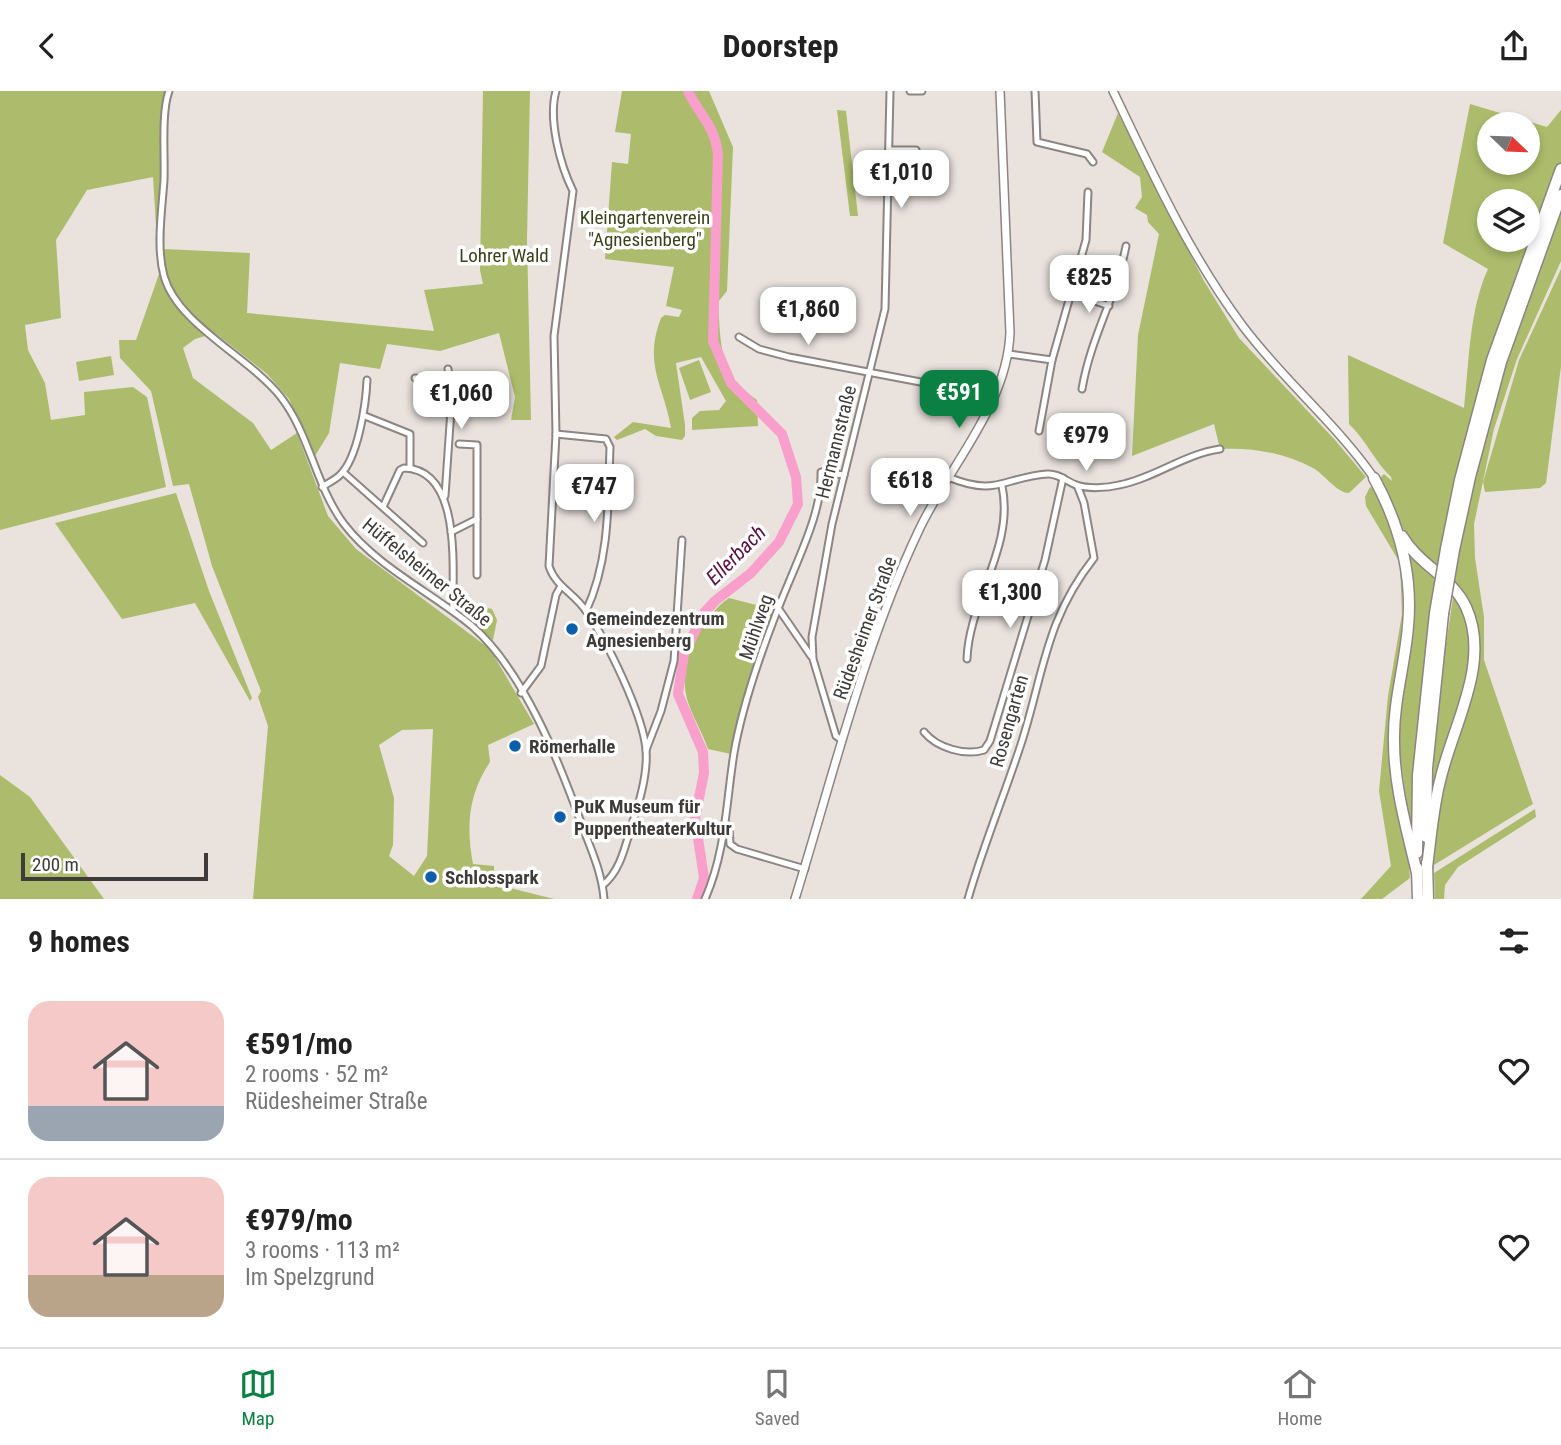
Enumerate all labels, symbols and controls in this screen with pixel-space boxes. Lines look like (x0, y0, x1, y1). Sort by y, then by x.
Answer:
icon: back (28, 27, 66, 65)
text: Doorstep (722, 27, 839, 65)
icon: share (1495, 27, 1533, 65)
north arrow (1477, 112, 1540, 175)
map controls (1477, 112, 1540, 252)
pin: €1,010 (844, 151, 958, 210)
text: €1,010 (869, 159, 933, 186)
button: layers (1477, 189, 1540, 252)
park label: Kleingartenverein "Agnesienberg" (580, 206, 710, 251)
park label: Lohrer Wald (459, 244, 549, 267)
pin: €825 (1048, 255, 1130, 315)
text: €825 (1066, 264, 1112, 291)
pin: €1,860 (751, 287, 865, 347)
text: €1,860 (776, 296, 840, 323)
pin: €1,060 (404, 371, 518, 431)
pin: €591 (918, 371, 1000, 430)
text: €591 (936, 379, 982, 406)
text: €1,060 (429, 380, 493, 407)
street label: Hermannstraße (811, 383, 861, 501)
pin: €979 (1045, 413, 1127, 473)
text: €979 (1063, 422, 1109, 449)
pin: €618 (869, 459, 951, 518)
pin: €747 (553, 465, 635, 524)
text: €618 (887, 467, 933, 494)
text: €747 (571, 473, 617, 500)
street label: Hüffelsheimer Straße (358, 513, 496, 631)
water label: Ellerbach (701, 520, 771, 590)
street label: Rüdesheimer Straße (828, 553, 902, 703)
pin: €1,300 (953, 571, 1067, 630)
text: €1,300 (978, 579, 1042, 606)
street label: Mühlweg (734, 591, 778, 663)
place label: Gemeindezentrum Agnesienberg (586, 607, 724, 652)
marker: Gemeindezentrum Agnesienberg (564, 621, 580, 637)
street label: Rosengarten (985, 672, 1033, 770)
place label: Römerhalle (529, 735, 615, 758)
marker: Römerhalle (507, 738, 523, 754)
place label: PuK Museum für PuppentheaterKultur (574, 795, 732, 840)
marker: PuK Museum für PuppentheaterKultur (552, 809, 568, 825)
scale bar (21, 850, 208, 882)
text: 200 m (32, 853, 79, 876)
place label: Schlosspark (445, 866, 539, 889)
marker: Schlosspark (423, 869, 439, 885)
icon: filters (1495, 922, 1533, 960)
text: 9 homes (28, 924, 130, 959)
text: €591/mo (245, 1026, 353, 1061)
icon: home (84, 1029, 168, 1113)
icon: heart (1495, 1052, 1533, 1090)
text: 2 rooms · 52 m² (245, 1061, 388, 1088)
text: Rüdesheimer Straße (245, 1088, 428, 1115)
text: €979/mo (245, 1202, 353, 1237)
icon: home (84, 1205, 168, 1289)
icon: heart (1495, 1228, 1533, 1266)
text: 3 rooms · 113 m² (245, 1237, 400, 1264)
text: Im Spelzgrund (245, 1264, 375, 1291)
tab: Map (239, 1365, 277, 1430)
tab: Saved (755, 1365, 800, 1430)
tab: Home (1278, 1365, 1322, 1430)

